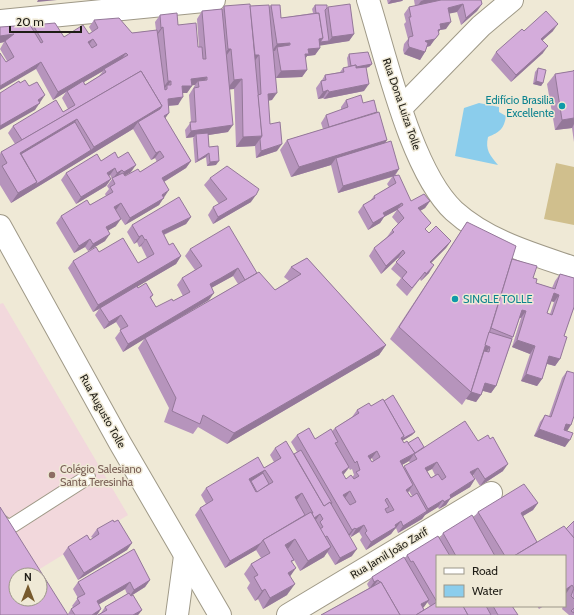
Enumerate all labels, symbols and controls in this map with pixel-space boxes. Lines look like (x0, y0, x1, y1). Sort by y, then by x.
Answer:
scale bar (10, 8, 81, 34)
text: 20 m (16, 14, 44, 29)
street label: Rua Dona Luiza Tolle (380, 56, 424, 152)
place label: Edifício Brasilia Excellente (486, 93, 555, 120)
marker: Edifício Brasilia Excellente (557, 101, 567, 111)
place label: SINGLE TOLLE (463, 292, 533, 306)
marker: SINGLE TOLLE (450, 294, 460, 304)
street label: Rua Augusto Tolle (77, 372, 129, 451)
place label: Colégio Salesiano Santa Teresinha (60, 462, 142, 489)
marker: Colégio Salesiano Santa Teresinha (47, 470, 57, 480)
street label: Rua Jamil João Zarif (348, 524, 431, 582)
legend (436, 555, 566, 607)
text: Road (472, 563, 498, 578)
north arrow (8, 567, 48, 607)
text: N (24, 570, 32, 584)
text: Water (472, 583, 503, 598)

